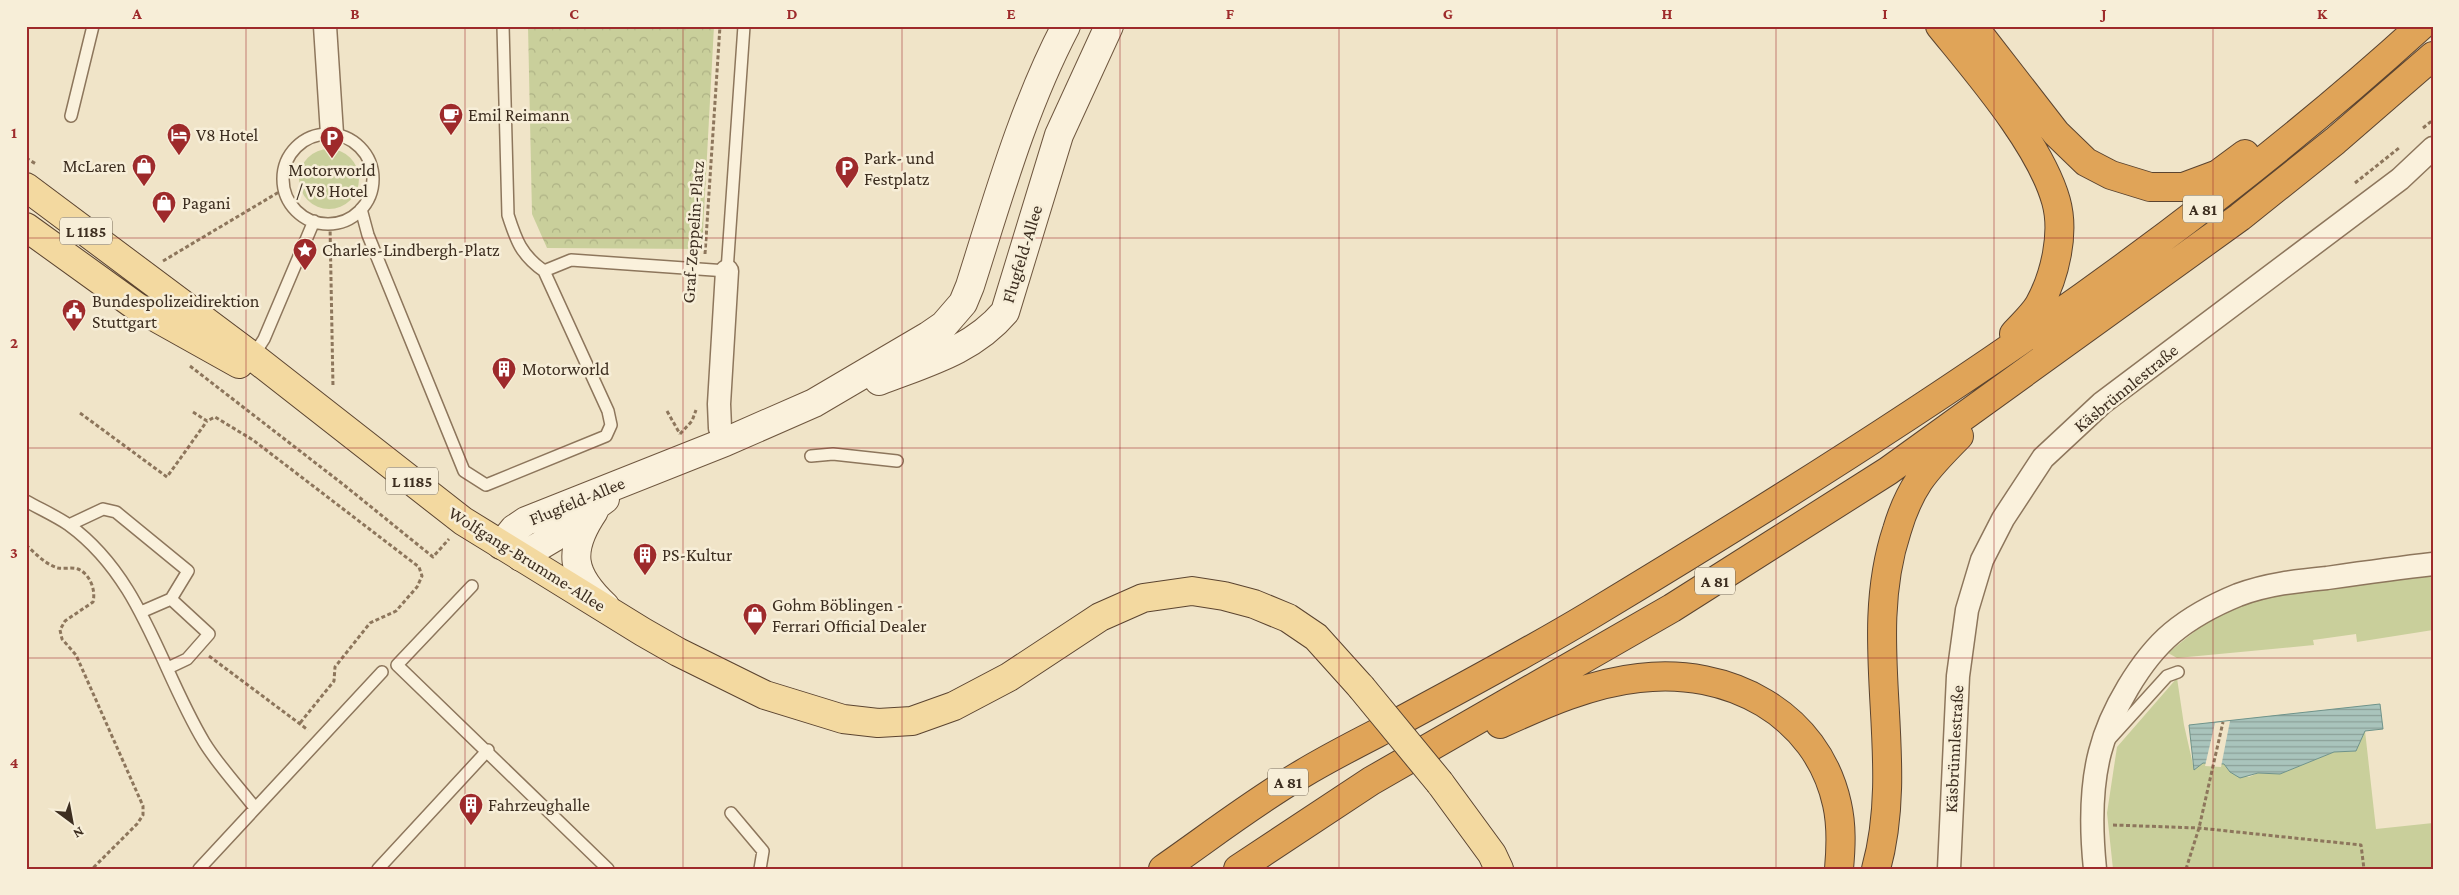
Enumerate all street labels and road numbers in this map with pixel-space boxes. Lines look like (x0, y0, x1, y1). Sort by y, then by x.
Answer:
street label: Graf-Zeppelin-Platz (678, 160, 708, 304)
road number: A 81 (2183, 195, 2223, 222)
street label: Flugfeld-Allee (998, 203, 1046, 305)
road number: L 1185 (60, 218, 112, 245)
street label: Käsbrünnlestraße (2070, 340, 2182, 436)
road number: L 1185 (386, 468, 438, 494)
street label: Flugfeld-Allee (526, 473, 628, 529)
street label: Wolfgang-Brumme-Allee (445, 503, 609, 616)
road number: A 81 (1695, 568, 1735, 594)
street label: Käsbrünnlestraße (1941, 684, 1967, 813)
road number: A 81 (1268, 769, 1308, 796)

